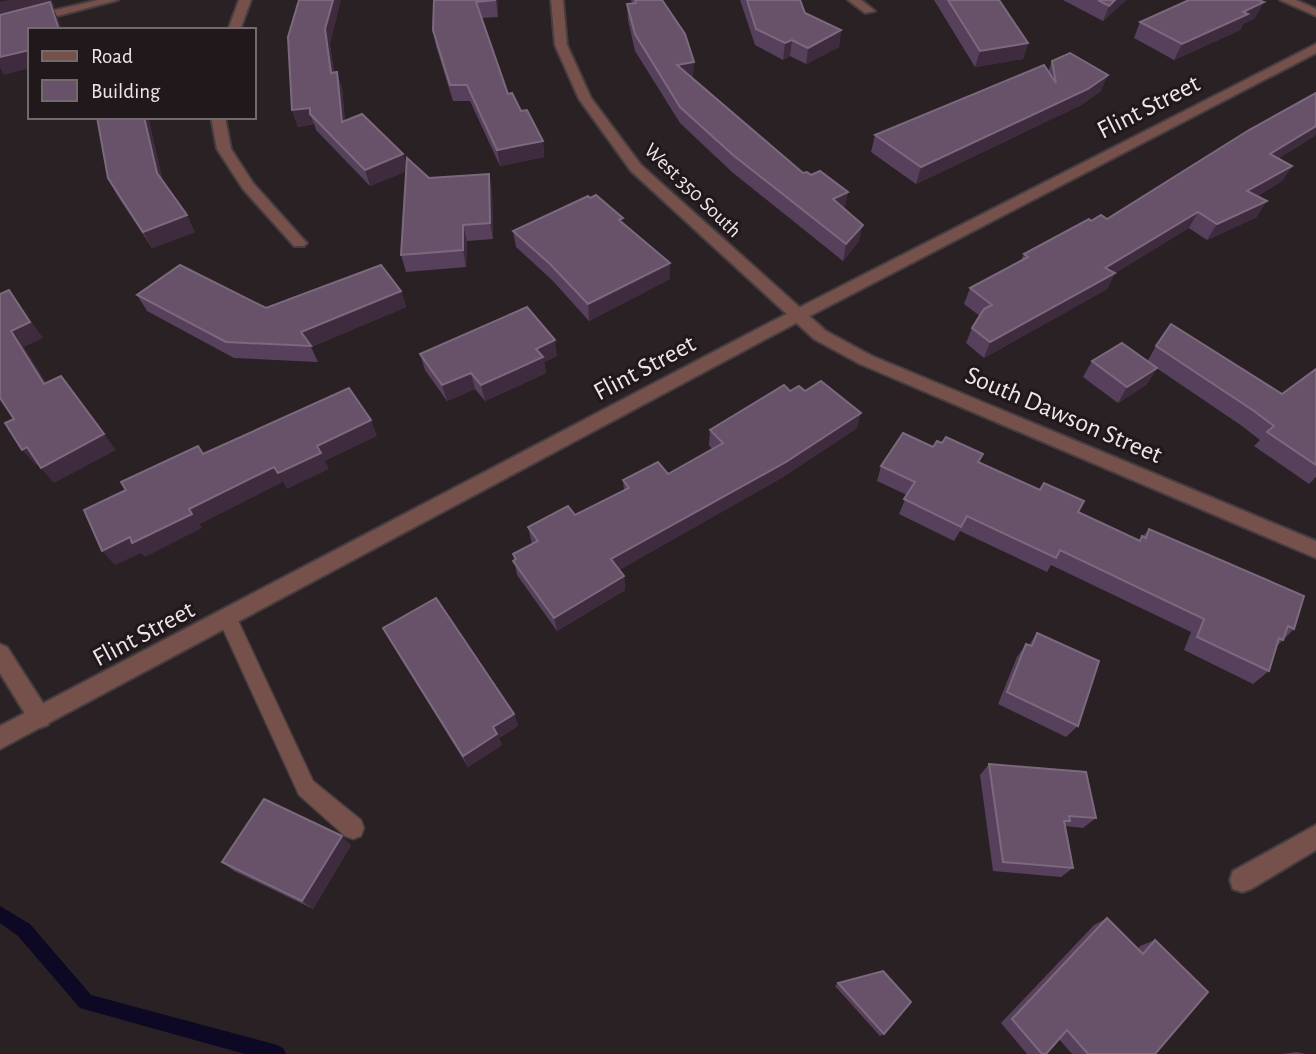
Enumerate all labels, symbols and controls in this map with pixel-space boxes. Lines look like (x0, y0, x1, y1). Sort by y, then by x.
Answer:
legend (28, 28, 256, 119)
text: Road (91, 46, 133, 67)
street label: Flint Street (1093, 70, 1204, 144)
text: Building (91, 81, 161, 102)
street label: West 350 South (640, 139, 745, 242)
street label: Flint Street (589, 330, 700, 405)
street label: South Dawson Street (961, 362, 1166, 468)
street label: Flint Street (88, 596, 199, 671)

